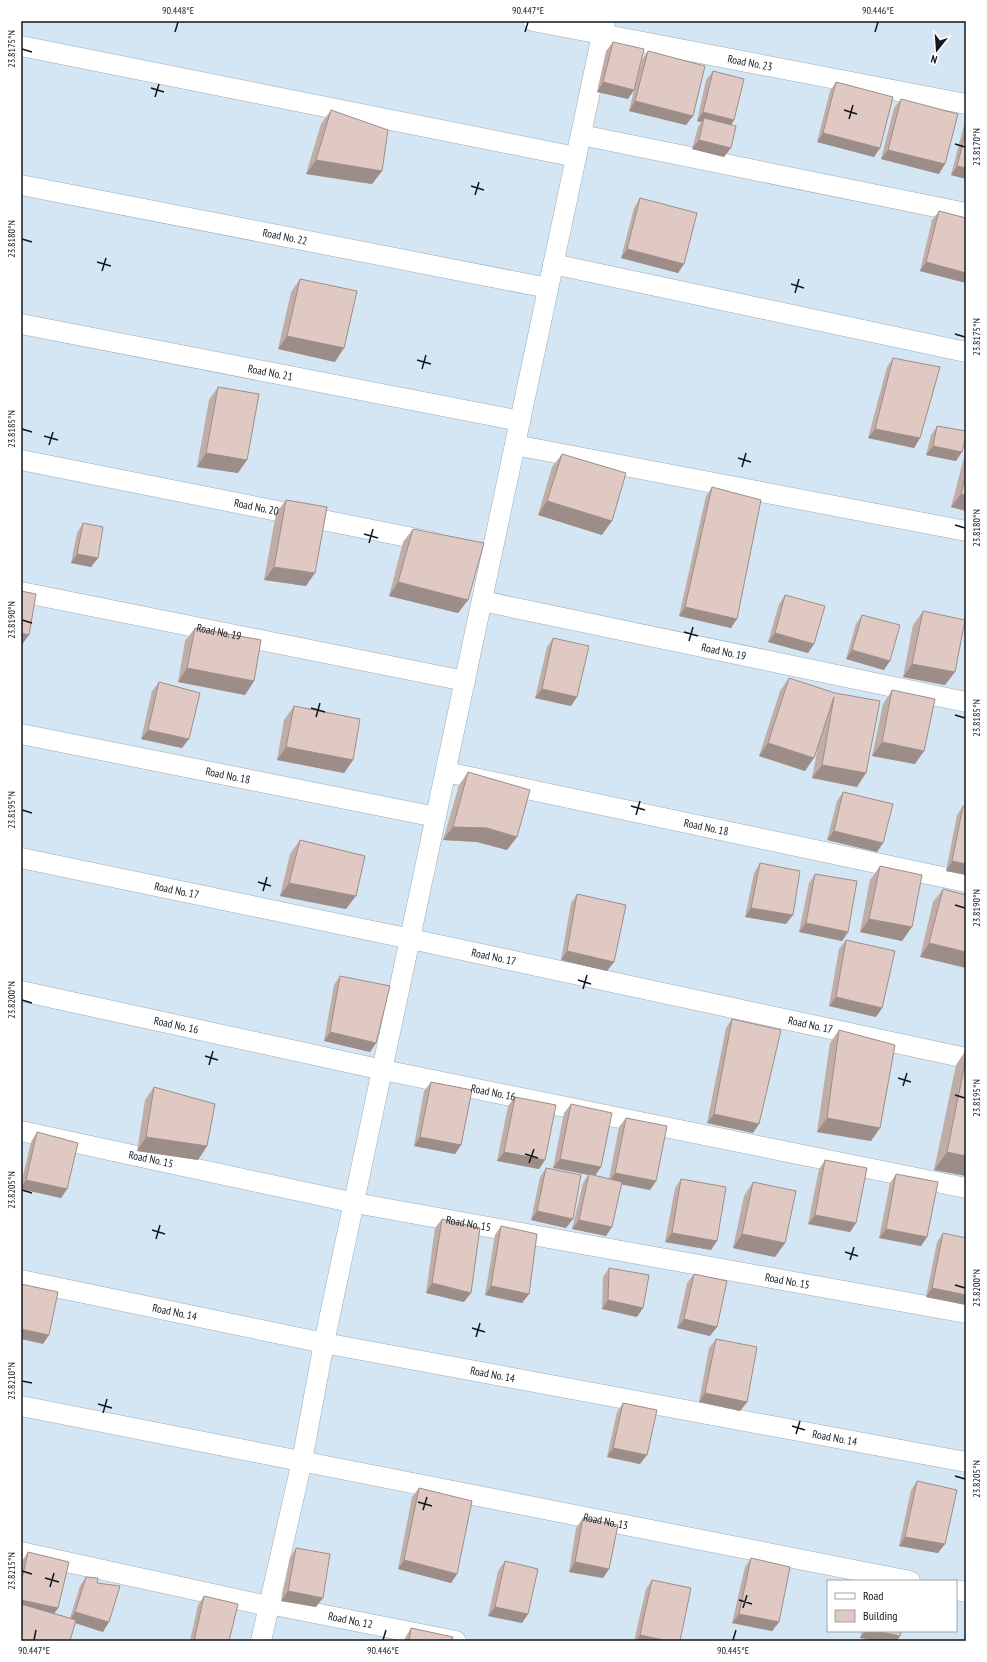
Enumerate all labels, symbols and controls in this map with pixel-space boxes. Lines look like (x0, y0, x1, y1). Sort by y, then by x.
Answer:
text: 90.448°E (162, 4, 194, 17)
text: 90.447°E (512, 4, 544, 17)
text: 90.446°E (862, 4, 894, 17)
text: 23.8175°N (5, 30, 18, 68)
north arrow (917, 30, 957, 70)
street label: Road No. 23 (726, 51, 774, 74)
text: N (929, 52, 939, 67)
text: 23.8170°N (970, 128, 983, 166)
text: 23.8180°N (5, 220, 18, 258)
street label: Road No. 22 (261, 225, 309, 248)
text: 23.8175°N (970, 318, 983, 356)
street label: Road No. 21 (247, 361, 294, 384)
text: 23.8185°N (5, 410, 18, 448)
street label: Road No. 20 (233, 496, 280, 518)
text: 23.8180°N (970, 509, 983, 547)
text: 23.8190°N (5, 601, 18, 639)
street label: Road No. 19 (195, 620, 243, 643)
street label: Road No. 19 (700, 640, 747, 663)
text: 23.8185°N (970, 699, 983, 737)
street label: Road No. 18 (204, 764, 252, 787)
text: 23.8195°N (5, 791, 18, 829)
street label: Road No. 18 (683, 816, 730, 839)
street label: Road No. 17 (153, 879, 200, 902)
text: 23.8190°N (970, 889, 983, 927)
street label: Road No. 17 (470, 945, 517, 968)
text: 23.8200°N (5, 981, 18, 1019)
street label: Road No. 16 (153, 1013, 200, 1037)
street label: Road No. 17 (787, 1013, 834, 1036)
text: 23.8195°N (970, 1079, 983, 1117)
street label: Road No. 16 (470, 1081, 517, 1104)
street label: Road No. 15 (127, 1147, 175, 1171)
text: 23.8205°N (5, 1171, 18, 1209)
street label: Road No. 15 (445, 1213, 492, 1234)
text: 23.8200°N (970, 1269, 983, 1307)
street label: Road No. 15 (764, 1270, 811, 1292)
street label: Road No. 14 (151, 1300, 198, 1323)
text: 23.8210°N (5, 1362, 18, 1400)
street label: Road No. 14 (469, 1363, 516, 1385)
street label: Road No. 14 (811, 1427, 858, 1449)
text: 23.8205°N (970, 1460, 983, 1498)
street label: Road No. 13 (582, 1510, 629, 1532)
text: 23.8215°N (5, 1552, 18, 1590)
legend (827, 1580, 957, 1632)
text: Road (863, 1588, 883, 1603)
text: Building (863, 1608, 898, 1623)
street label: Road No. 12 (327, 1609, 374, 1631)
text: 90.447°E (18, 1644, 50, 1657)
text: 90.446°E (367, 1644, 399, 1657)
text: 90.445°E (717, 1644, 749, 1657)

